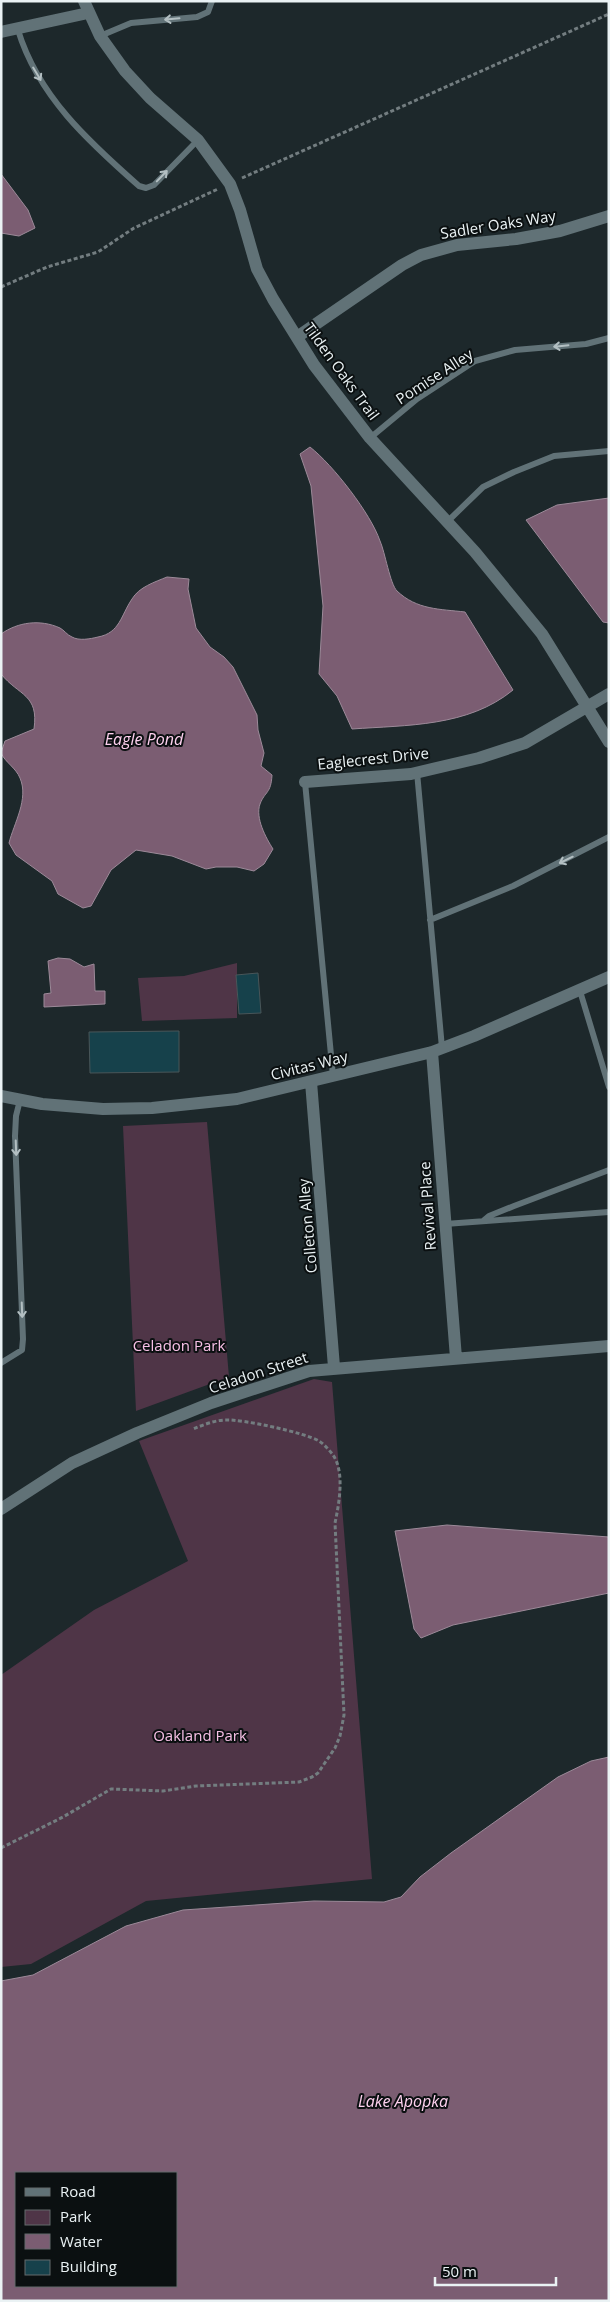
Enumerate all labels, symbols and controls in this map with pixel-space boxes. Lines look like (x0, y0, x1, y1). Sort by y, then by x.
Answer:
one-way arrow (164, 14, 180, 24)
one-way arrow (33, 67, 43, 81)
one-way arrow (156, 170, 168, 183)
street label: Sadler Oaks Way (439, 205, 558, 243)
street label: Tilden Oaks Trail (300, 318, 384, 424)
one-way arrow (553, 341, 569, 351)
street label: Pomise Alley (392, 343, 477, 408)
water label: Eagle Pond (105, 728, 184, 750)
street label: Eaglecrest Drive (316, 742, 430, 774)
one-way arrow (559, 856, 574, 866)
street label: Civitas Way (268, 1046, 350, 1084)
one-way arrow (11, 1140, 21, 1156)
street label: Revival Place (414, 1161, 440, 1251)
street label: Colleton Alley (293, 1177, 321, 1274)
one-way arrow (17, 1302, 27, 1318)
park label: Celadon Park (133, 1335, 225, 1355)
street label: Celadon Street (206, 1347, 310, 1397)
park label: Oakland Park (153, 1725, 247, 1745)
water label: Lake Apopka (358, 2090, 448, 2112)
legend (15, 2172, 178, 2287)
text: Road (60, 2181, 96, 2201)
text: Park (60, 2206, 91, 2226)
text: Water (60, 2231, 102, 2251)
scale bar (435, 2254, 556, 2286)
text: Building (60, 2256, 117, 2276)
text: 50 m (442, 2261, 477, 2281)

